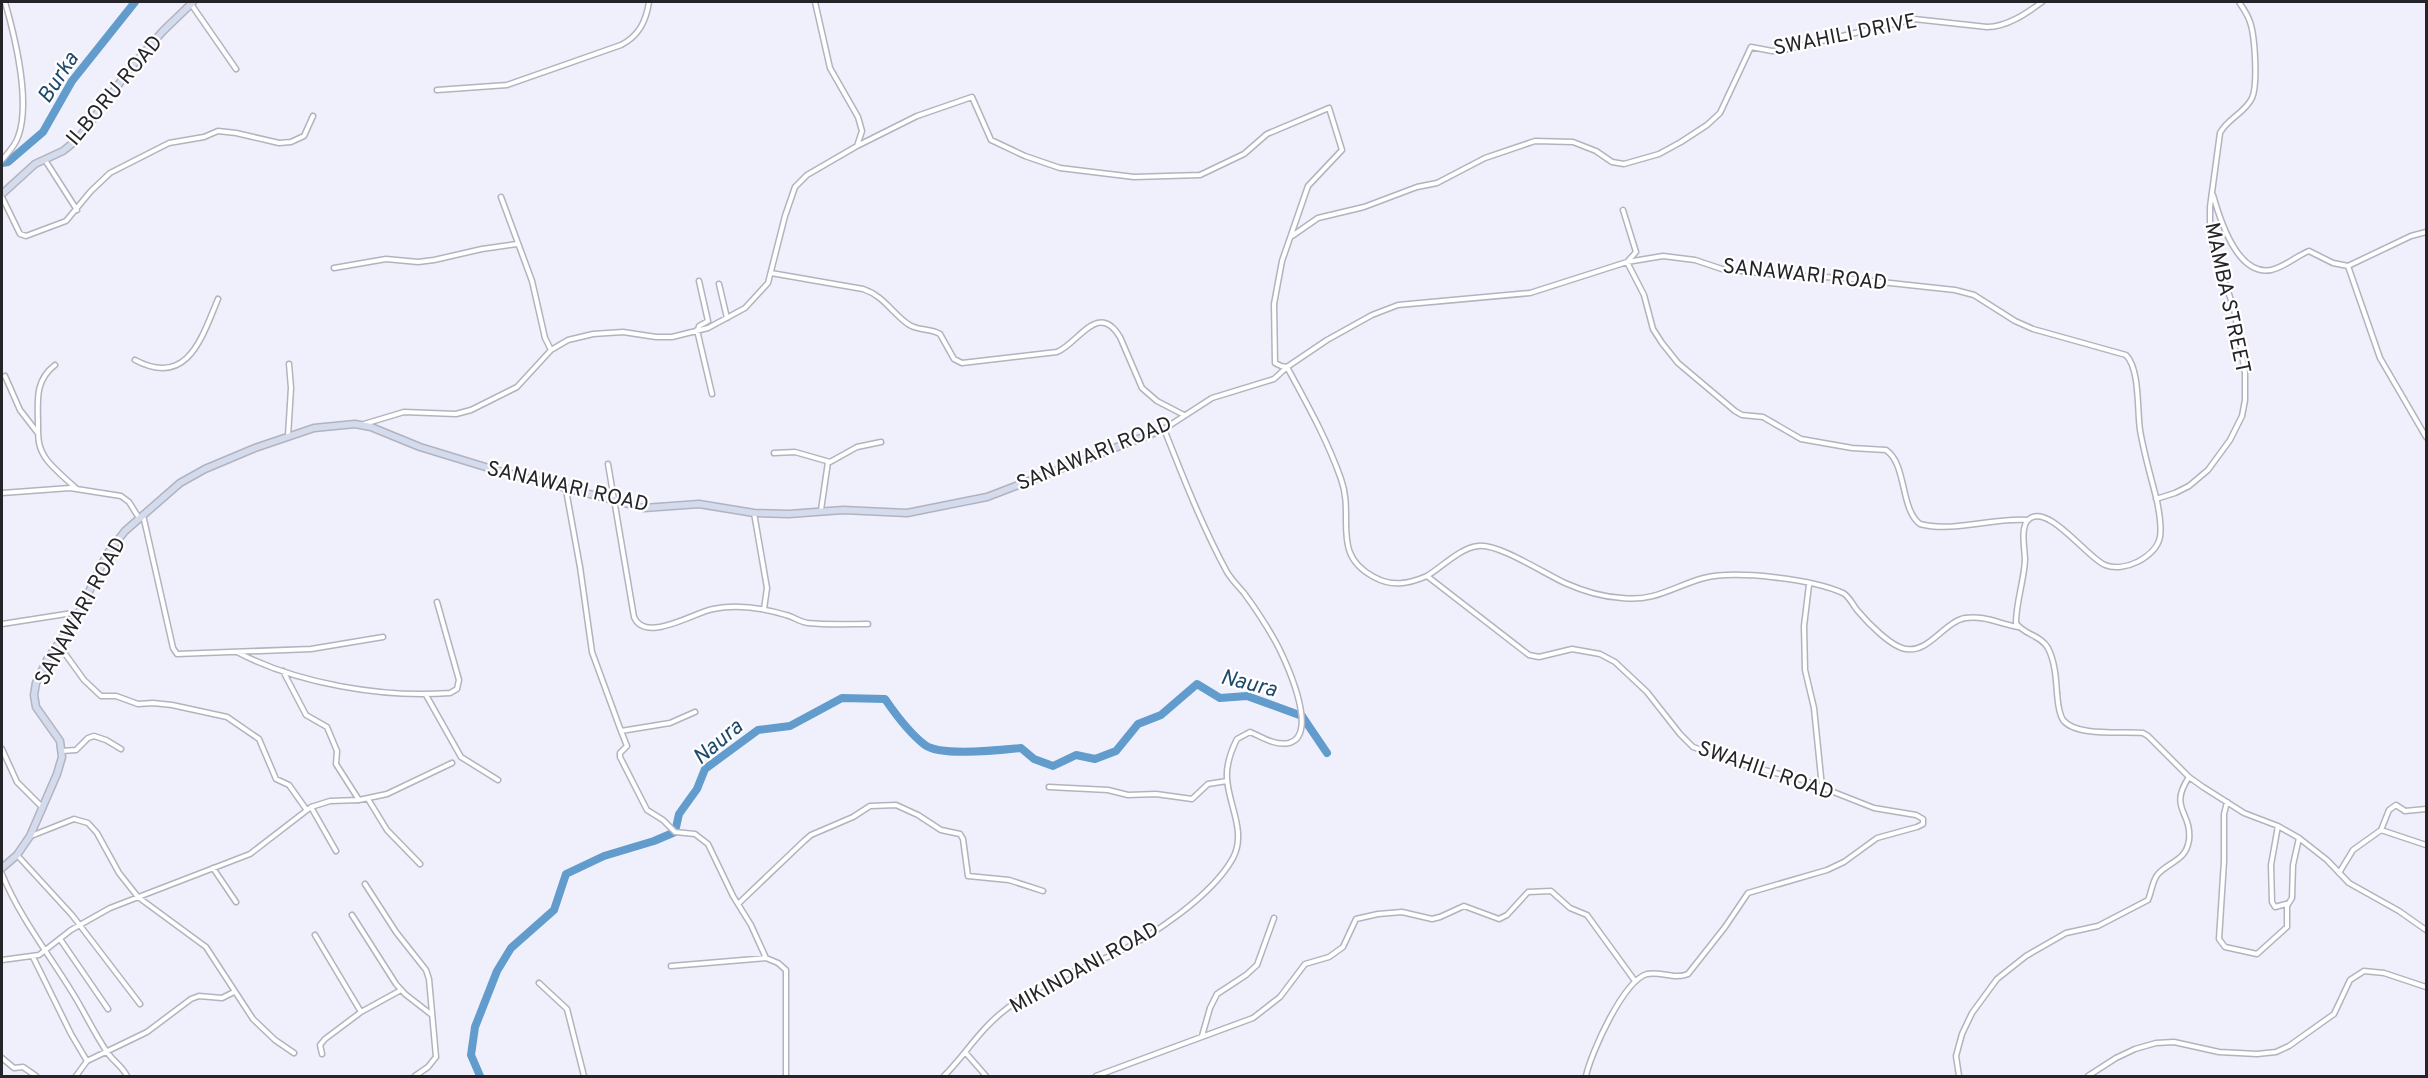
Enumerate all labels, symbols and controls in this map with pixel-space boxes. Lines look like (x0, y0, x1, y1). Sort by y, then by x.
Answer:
street label: SWAHILI DRIVE (1771, 8, 1919, 63)
street label: ILBORU ROAD (61, 30, 169, 152)
water label: Burka (33, 47, 86, 109)
street label: MAMBA STREET (2197, 220, 2256, 377)
street label: SANAWARI ROAD (1721, 253, 1889, 298)
street label: SANAWARI ROAD (1013, 411, 1176, 498)
street label: SANAWARI ROAD (484, 456, 651, 519)
street label: SANAWARI ROAD (29, 533, 133, 691)
water label: Naura (1218, 664, 1280, 705)
water label: Naura (688, 714, 750, 772)
street label: SWAHILI ROAD (1694, 735, 1837, 807)
street label: MIKINDANI ROAD (1005, 916, 1164, 1020)

